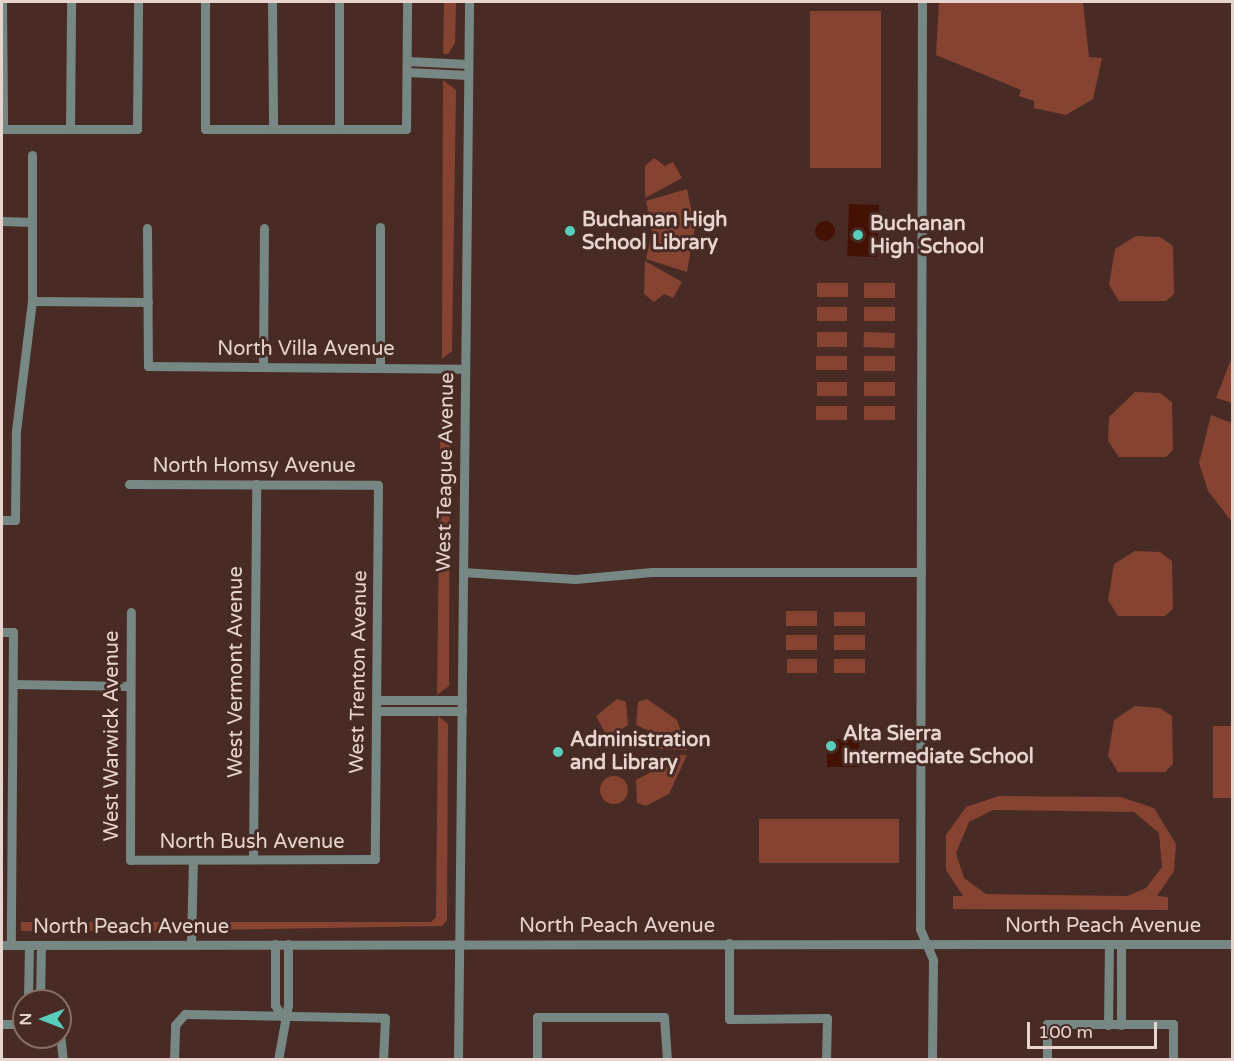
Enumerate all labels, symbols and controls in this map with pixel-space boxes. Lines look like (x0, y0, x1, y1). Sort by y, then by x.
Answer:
place label: Buchanan High School Library (582, 208, 727, 255)
place label: Buchanan High School (870, 212, 984, 259)
marker: Buchanan High School Library (563, 224, 577, 238)
marker: Buchanan High School (851, 228, 865, 242)
street label: North Villa Avenue (217, 337, 395, 361)
street label: West Teague Avenue (432, 372, 460, 572)
street label: North Homsy Avenue (153, 454, 355, 478)
street label: West Vermont Avenue (224, 566, 248, 778)
street label: West Trenton Avenue (345, 570, 373, 774)
street label: West Warwick Avenue (100, 631, 124, 841)
place label: Alta Sierra Intermediate School (843, 722, 1034, 769)
place label: Administration and Library (570, 728, 711, 775)
marker: Alta Sierra Intermediate School (824, 739, 838, 753)
marker: Administration and Library (551, 745, 565, 759)
street label: North Bush Avenue (159, 830, 345, 854)
street label: North Peach Avenue (519, 914, 715, 938)
street label: North Peach Avenue (1005, 914, 1201, 938)
street label: North Peach Avenue (33, 915, 229, 939)
north arrow (12, 989, 72, 1049)
scale bar (1030, 1010, 1160, 1048)
text: N (16, 1013, 36, 1025)
text: 100 m (1038, 1021, 1093, 1043)

